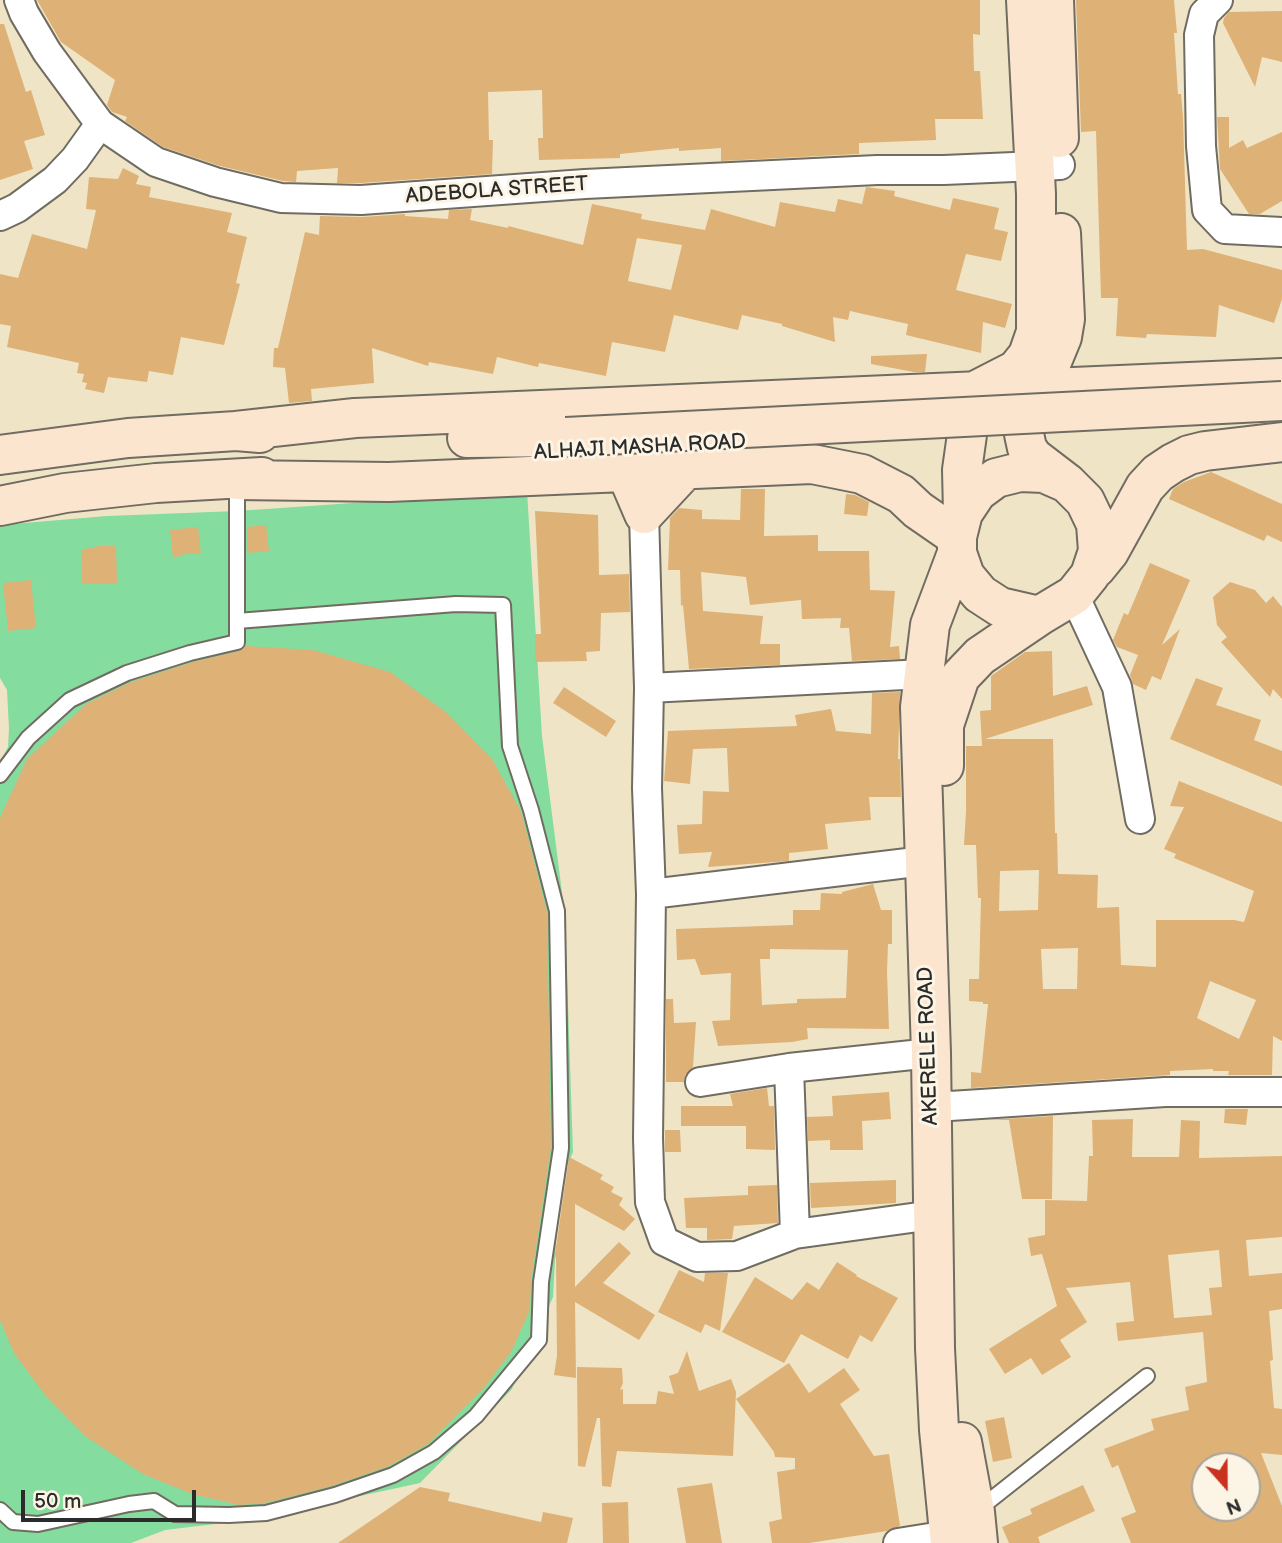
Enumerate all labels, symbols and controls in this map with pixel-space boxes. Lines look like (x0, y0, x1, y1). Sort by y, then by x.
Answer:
street label: ADEBOLA STREET (405, 172, 589, 210)
street label: ALHAJI MASHA ROAD (533, 430, 747, 466)
street label: AKERELE ROAD (914, 966, 944, 1126)
north arrow (1191, 1452, 1261, 1522)
scale bar (24, 1476, 200, 1520)
text: 50 m (34, 1489, 81, 1514)
text: N (1222, 1492, 1244, 1519)

